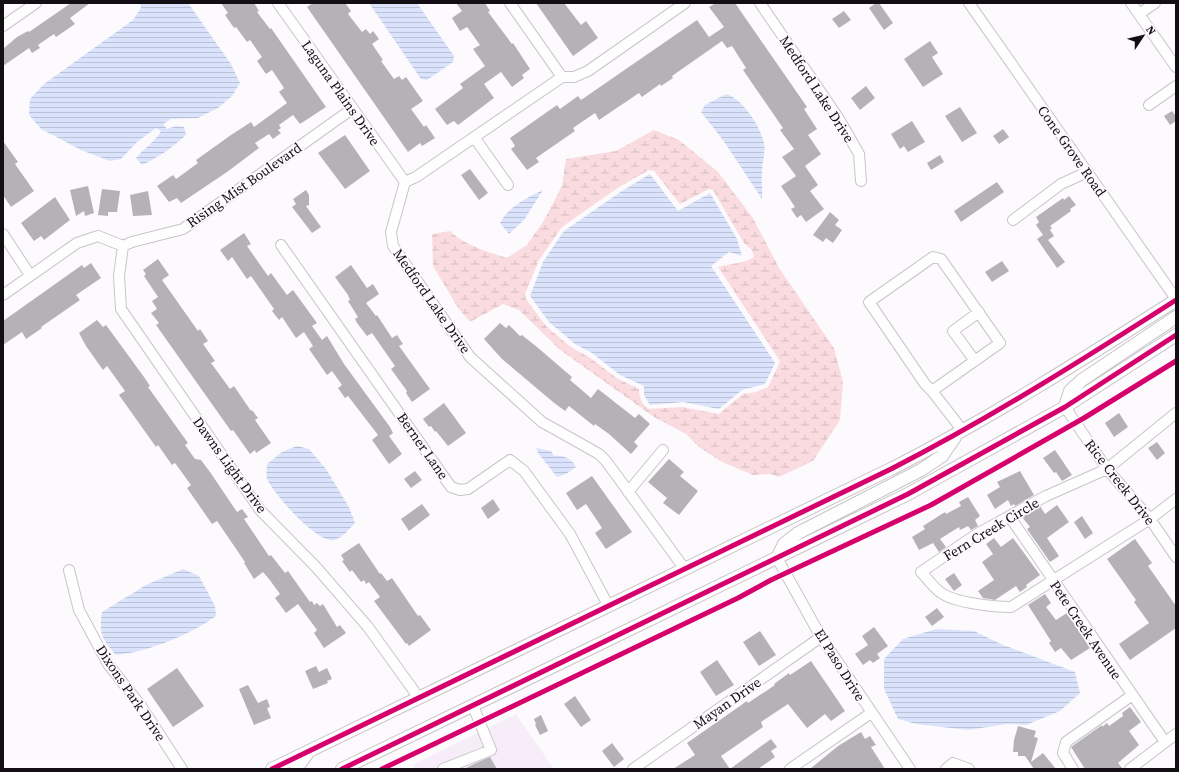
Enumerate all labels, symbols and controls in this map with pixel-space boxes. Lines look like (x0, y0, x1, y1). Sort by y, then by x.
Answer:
north arrow (1123, 16, 1163, 56)
text: N (1142, 23, 1159, 38)
street label: Medford Lake Drive (775, 32, 859, 146)
street label: Laguna Plains Drive (297, 36, 385, 150)
street label: Cone Grove Road (1033, 101, 1111, 201)
street label: Rising Mist Boulevard (182, 138, 306, 232)
street label: Medford Lake Drive (388, 245, 476, 357)
street label: Berner Lane (393, 408, 453, 484)
street label: Dawns Light Drive (188, 413, 272, 517)
street label: Rice Creek Drive (1080, 435, 1160, 529)
street label: Fern Creek Circle (939, 492, 1043, 566)
street label: Pete Creek Avenue (1045, 576, 1127, 684)
street label: El Paso Drive (810, 625, 870, 705)
street label: Dixons Park Drive (91, 641, 171, 745)
street label: Mayan Drive (689, 672, 765, 734)

